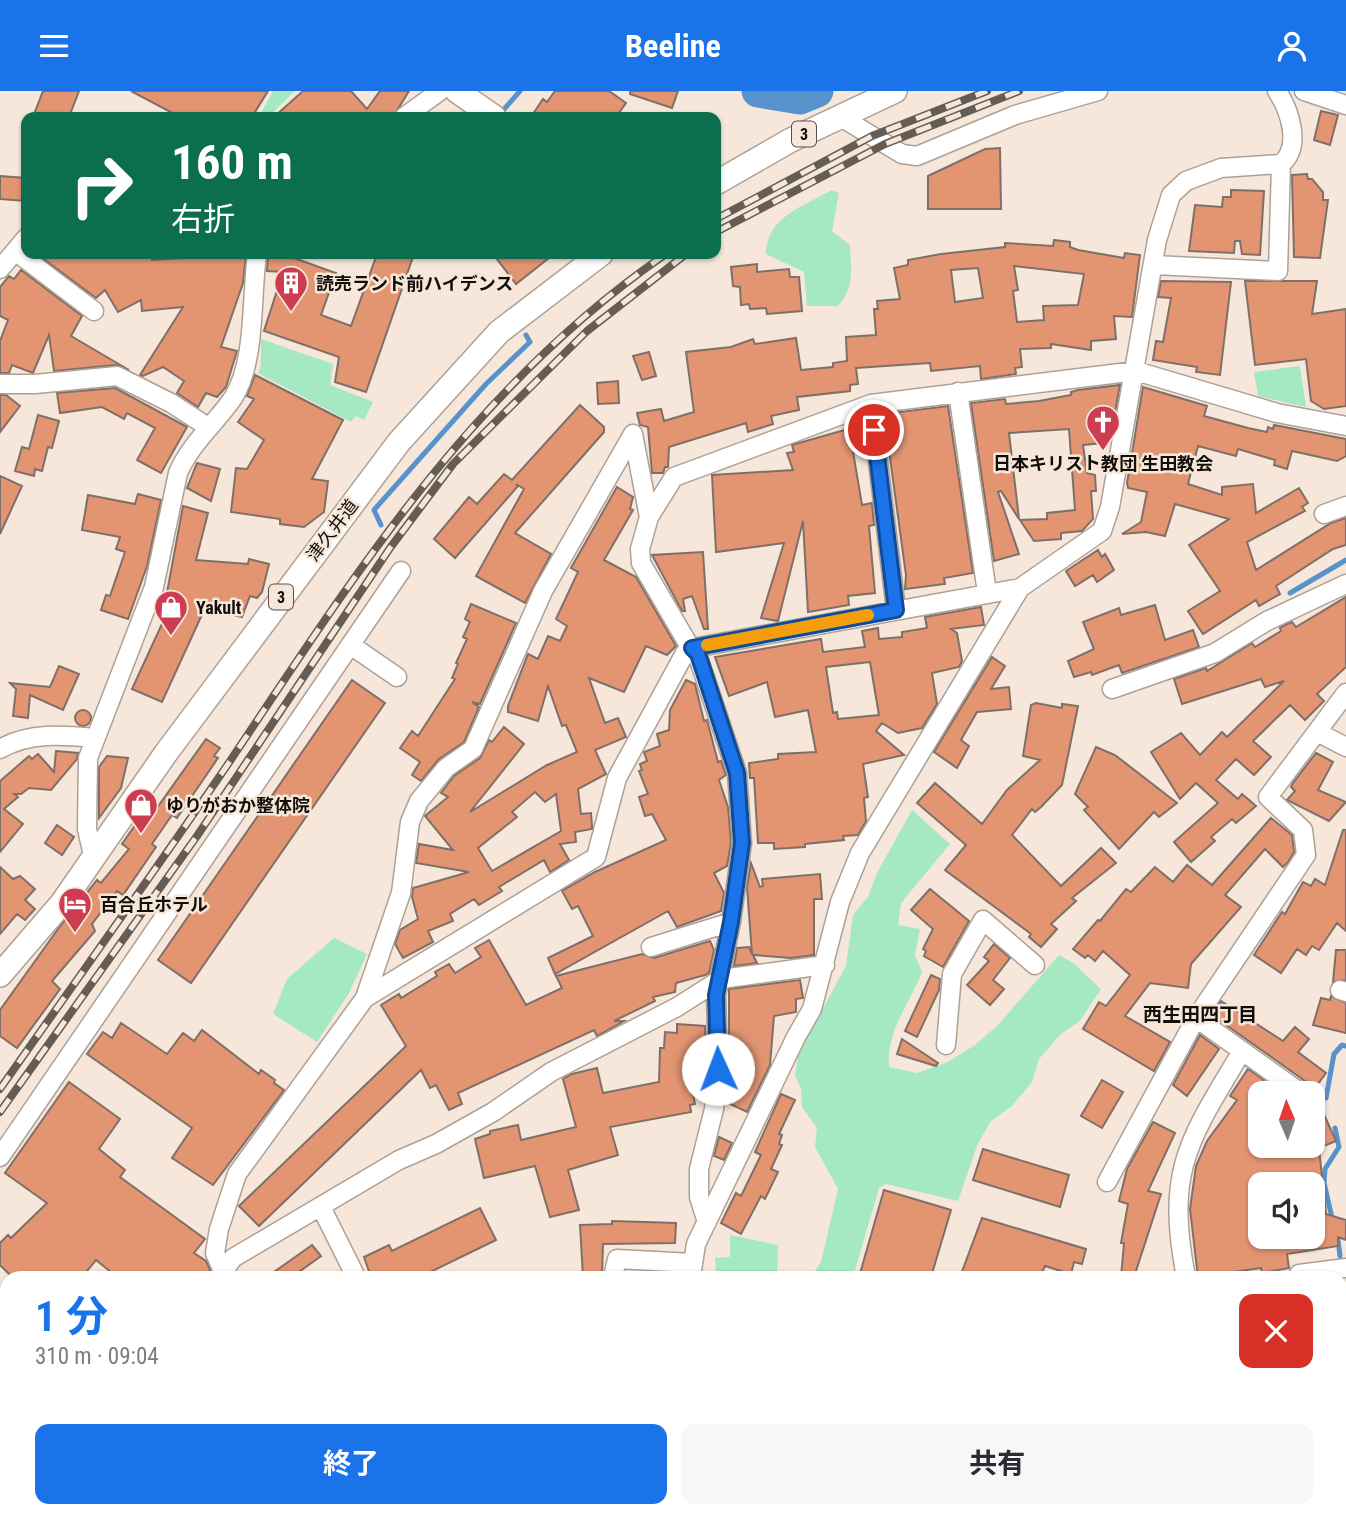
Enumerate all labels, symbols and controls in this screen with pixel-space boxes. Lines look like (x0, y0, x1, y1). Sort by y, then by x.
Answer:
icon: menu (35, 27, 73, 65)
text: Beeline (625, 27, 721, 65)
icon: person (1273, 27, 1311, 65)
road number: 3 (792, 122, 816, 147)
text: 160 m (171, 134, 293, 191)
icon: right (56, 140, 147, 231)
text: 右折 (171, 200, 235, 238)
building icon: 読売ランド前ハイデンス (272, 264, 310, 313)
place label: 読売ランド前ハイデンス (316, 273, 513, 294)
pin (844, 400, 904, 460)
church icon: 日本キリスト教団 生田教会 (1084, 403, 1122, 452)
icon: arrive (855, 411, 893, 449)
place label: 日本キリスト教団 生田教会 (993, 453, 1213, 474)
street label: 津久井道 (302, 495, 362, 565)
road number: 3 (269, 585, 293, 610)
shop icon: Yakult (152, 588, 190, 637)
place label: Yakult (196, 597, 242, 618)
shop icon: ゆりがおか整体院 (122, 786, 160, 835)
place label: ゆりがおか整体院 (166, 795, 310, 816)
hotel icon: 百合丘ホテル (56, 885, 94, 934)
place label: 百合丘ホテル (100, 894, 208, 915)
district label: 西生田四丁目 (1143, 1003, 1257, 1026)
position arrow (681, 1032, 755, 1106)
north arrow (1248, 1081, 1325, 1159)
map controls (1248, 1081, 1325, 1249)
button: sound (1248, 1172, 1325, 1249)
text: 1 分 (35, 1292, 108, 1341)
button: close (1239, 1294, 1313, 1368)
text: 310 m · 09:04 (35, 1343, 159, 1370)
button: 終了 (35, 1424, 667, 1504)
button: 共有 (681, 1424, 1313, 1504)

